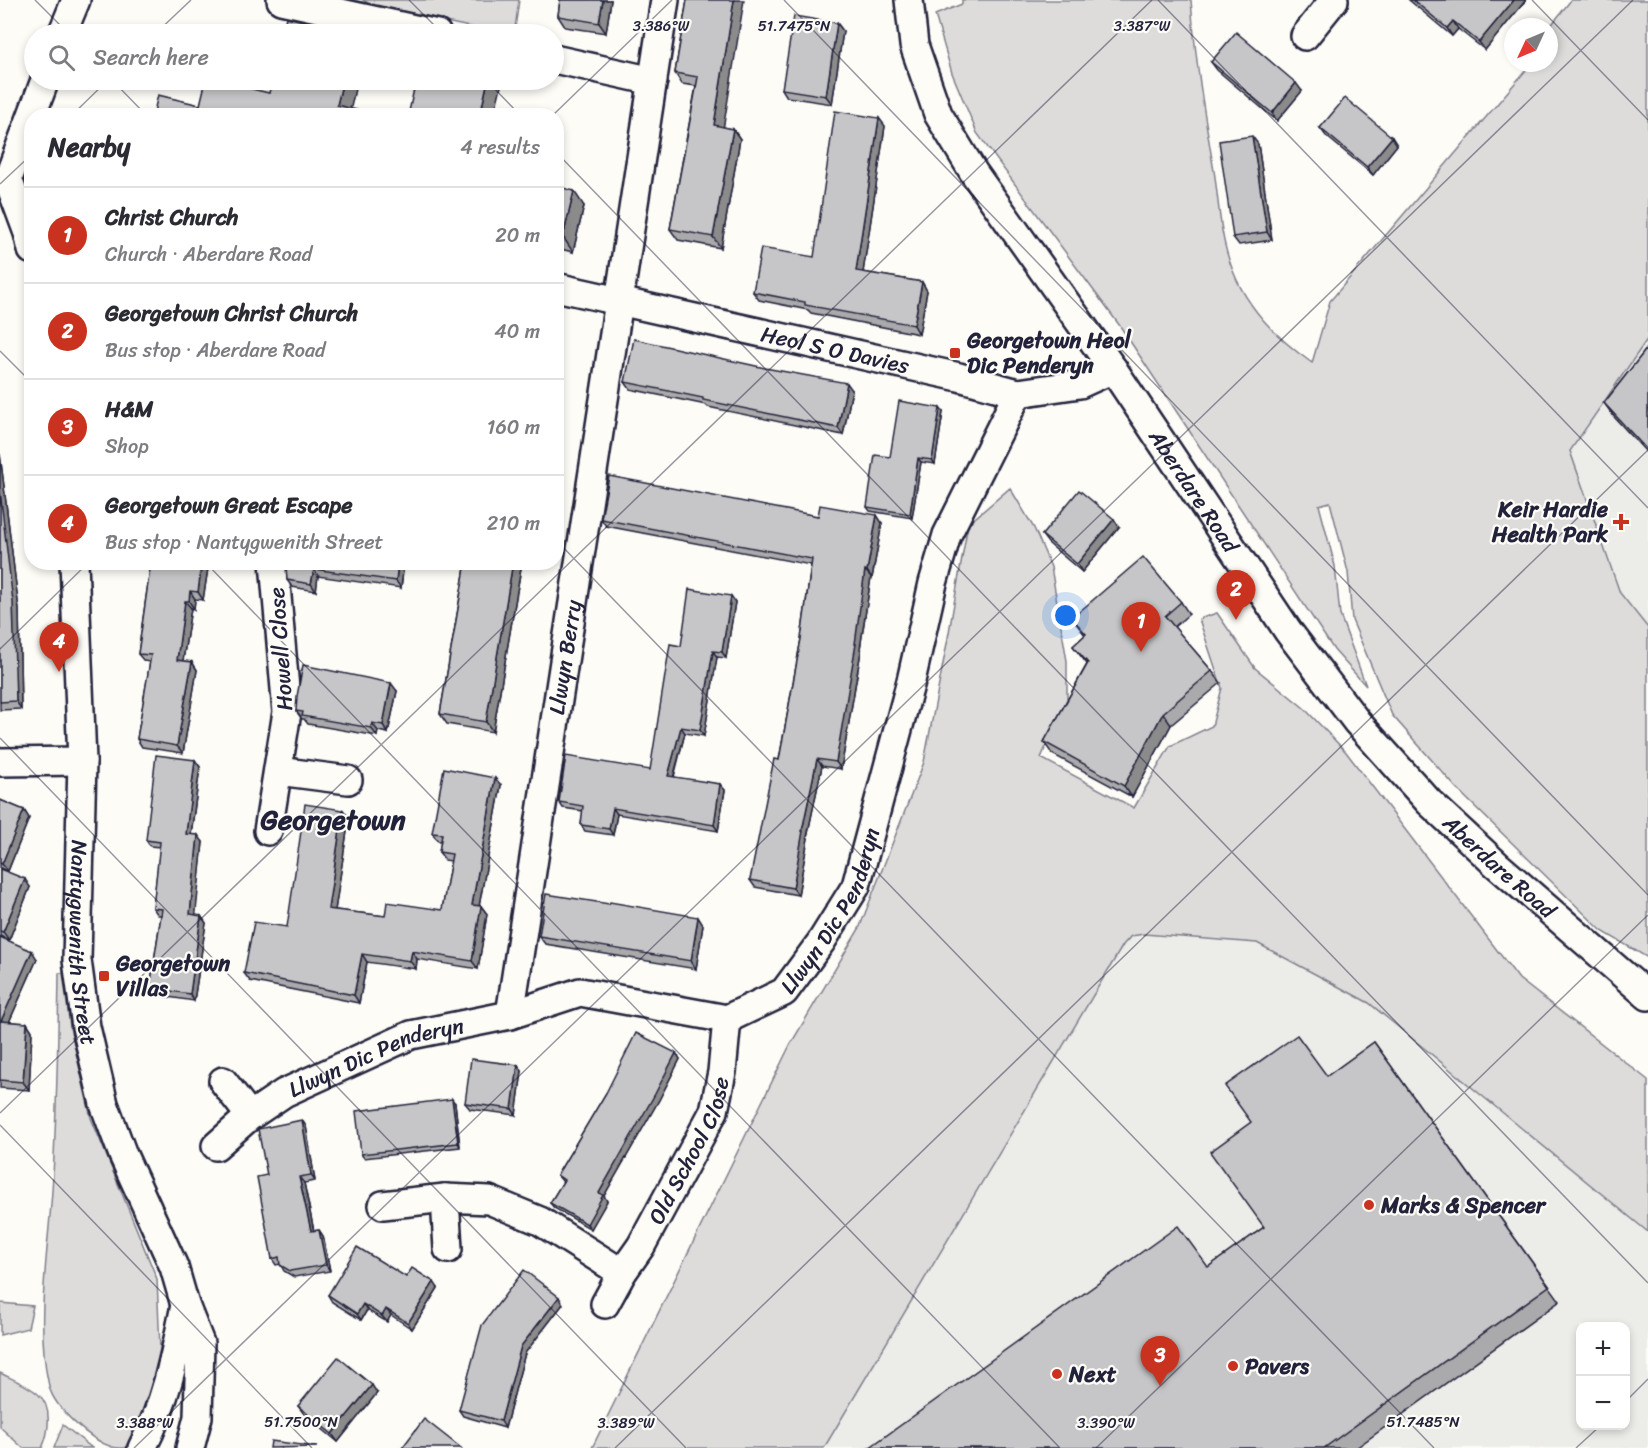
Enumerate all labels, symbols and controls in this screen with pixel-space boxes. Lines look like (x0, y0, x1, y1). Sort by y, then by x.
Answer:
text: 3.386°W (633, 13, 690, 39)
text: 51.7475°N (758, 13, 831, 39)
text: 3.387°W (1114, 13, 1171, 39)
north arrow (1504, 18, 1558, 72)
search box (24, 24, 564, 90)
text: Search here (93, 38, 209, 77)
icon: search (45, 41, 78, 74)
text: Nearby (48, 124, 130, 170)
text: 4 results (460, 130, 540, 165)
text: Christ Church (105, 198, 238, 237)
text: 1 (63, 218, 72, 253)
text: 20 m (495, 218, 540, 253)
text: Church · Aberdare Road (105, 237, 312, 272)
text: Georgetown Christ Church (105, 294, 358, 333)
text: 2 (62, 314, 73, 349)
text: 40 m (494, 314, 540, 349)
street label: Heol S O Davies (757, 314, 914, 385)
place label: Georgetown Heol Dic Penderyn (966, 321, 1132, 385)
text: Bus stop · Aberdare Road (105, 333, 326, 368)
marker: Georgetown Heol Dic Penderyn (948, 346, 962, 360)
text: H&M (105, 390, 153, 429)
text: 3 (62, 410, 73, 445)
text: 160 m (487, 410, 540, 445)
street label: Aberdare Road (1138, 420, 1250, 562)
text: Shop (105, 429, 149, 464)
text: Georgetown Great Escape (105, 486, 352, 525)
place label: Keir Hardie Health Park (1491, 490, 1609, 554)
text: 4 (61, 506, 74, 541)
text: 210 m (487, 506, 540, 541)
marker: Keir Hardie Health Park (1612, 513, 1630, 531)
text: Bus stop · Nantygwenith Street (105, 525, 383, 560)
pin: 2 (1216, 570, 1256, 620)
street label: Howell Close (257, 586, 304, 712)
street label: Llwyn Berry (537, 597, 593, 717)
your location (1051, 601, 1080, 630)
pin: 1 (1122, 602, 1160, 652)
pin: 4 (40, 622, 78, 672)
district label: Georgetown (260, 795, 406, 844)
street label: Aberdare Road (1433, 804, 1566, 929)
street label: Llwyn Dic Penderyn (770, 823, 891, 1003)
street label: Nantygwenith Street (57, 840, 109, 1049)
place label: Georgetown Villas (115, 944, 230, 1008)
marker: Georgetown Villas (97, 969, 111, 983)
street label: Llwyn Dic Penderyn (282, 1006, 467, 1109)
street label: Old School Close (637, 1073, 741, 1232)
place label: Marks & Spencer (1380, 1186, 1547, 1225)
marker: Marks & Spencer (1362, 1198, 1376, 1212)
map controls (1576, 1322, 1630, 1430)
button: + (1576, 1322, 1630, 1376)
pin: 3 (1140, 1336, 1180, 1386)
place label: Pavers (1245, 1347, 1310, 1386)
place label: Next (1068, 1355, 1117, 1394)
marker: Pavers (1226, 1359, 1240, 1373)
marker: Next (1050, 1367, 1064, 1381)
button: − (1576, 1376, 1630, 1430)
text: 51.7500°N (264, 1409, 338, 1435)
text: 51.7485°N (1386, 1409, 1460, 1435)
text: 3.388°W (116, 1410, 174, 1436)
text: 3.389°W (597, 1410, 655, 1436)
text: 3.390°W (1077, 1410, 1135, 1436)

